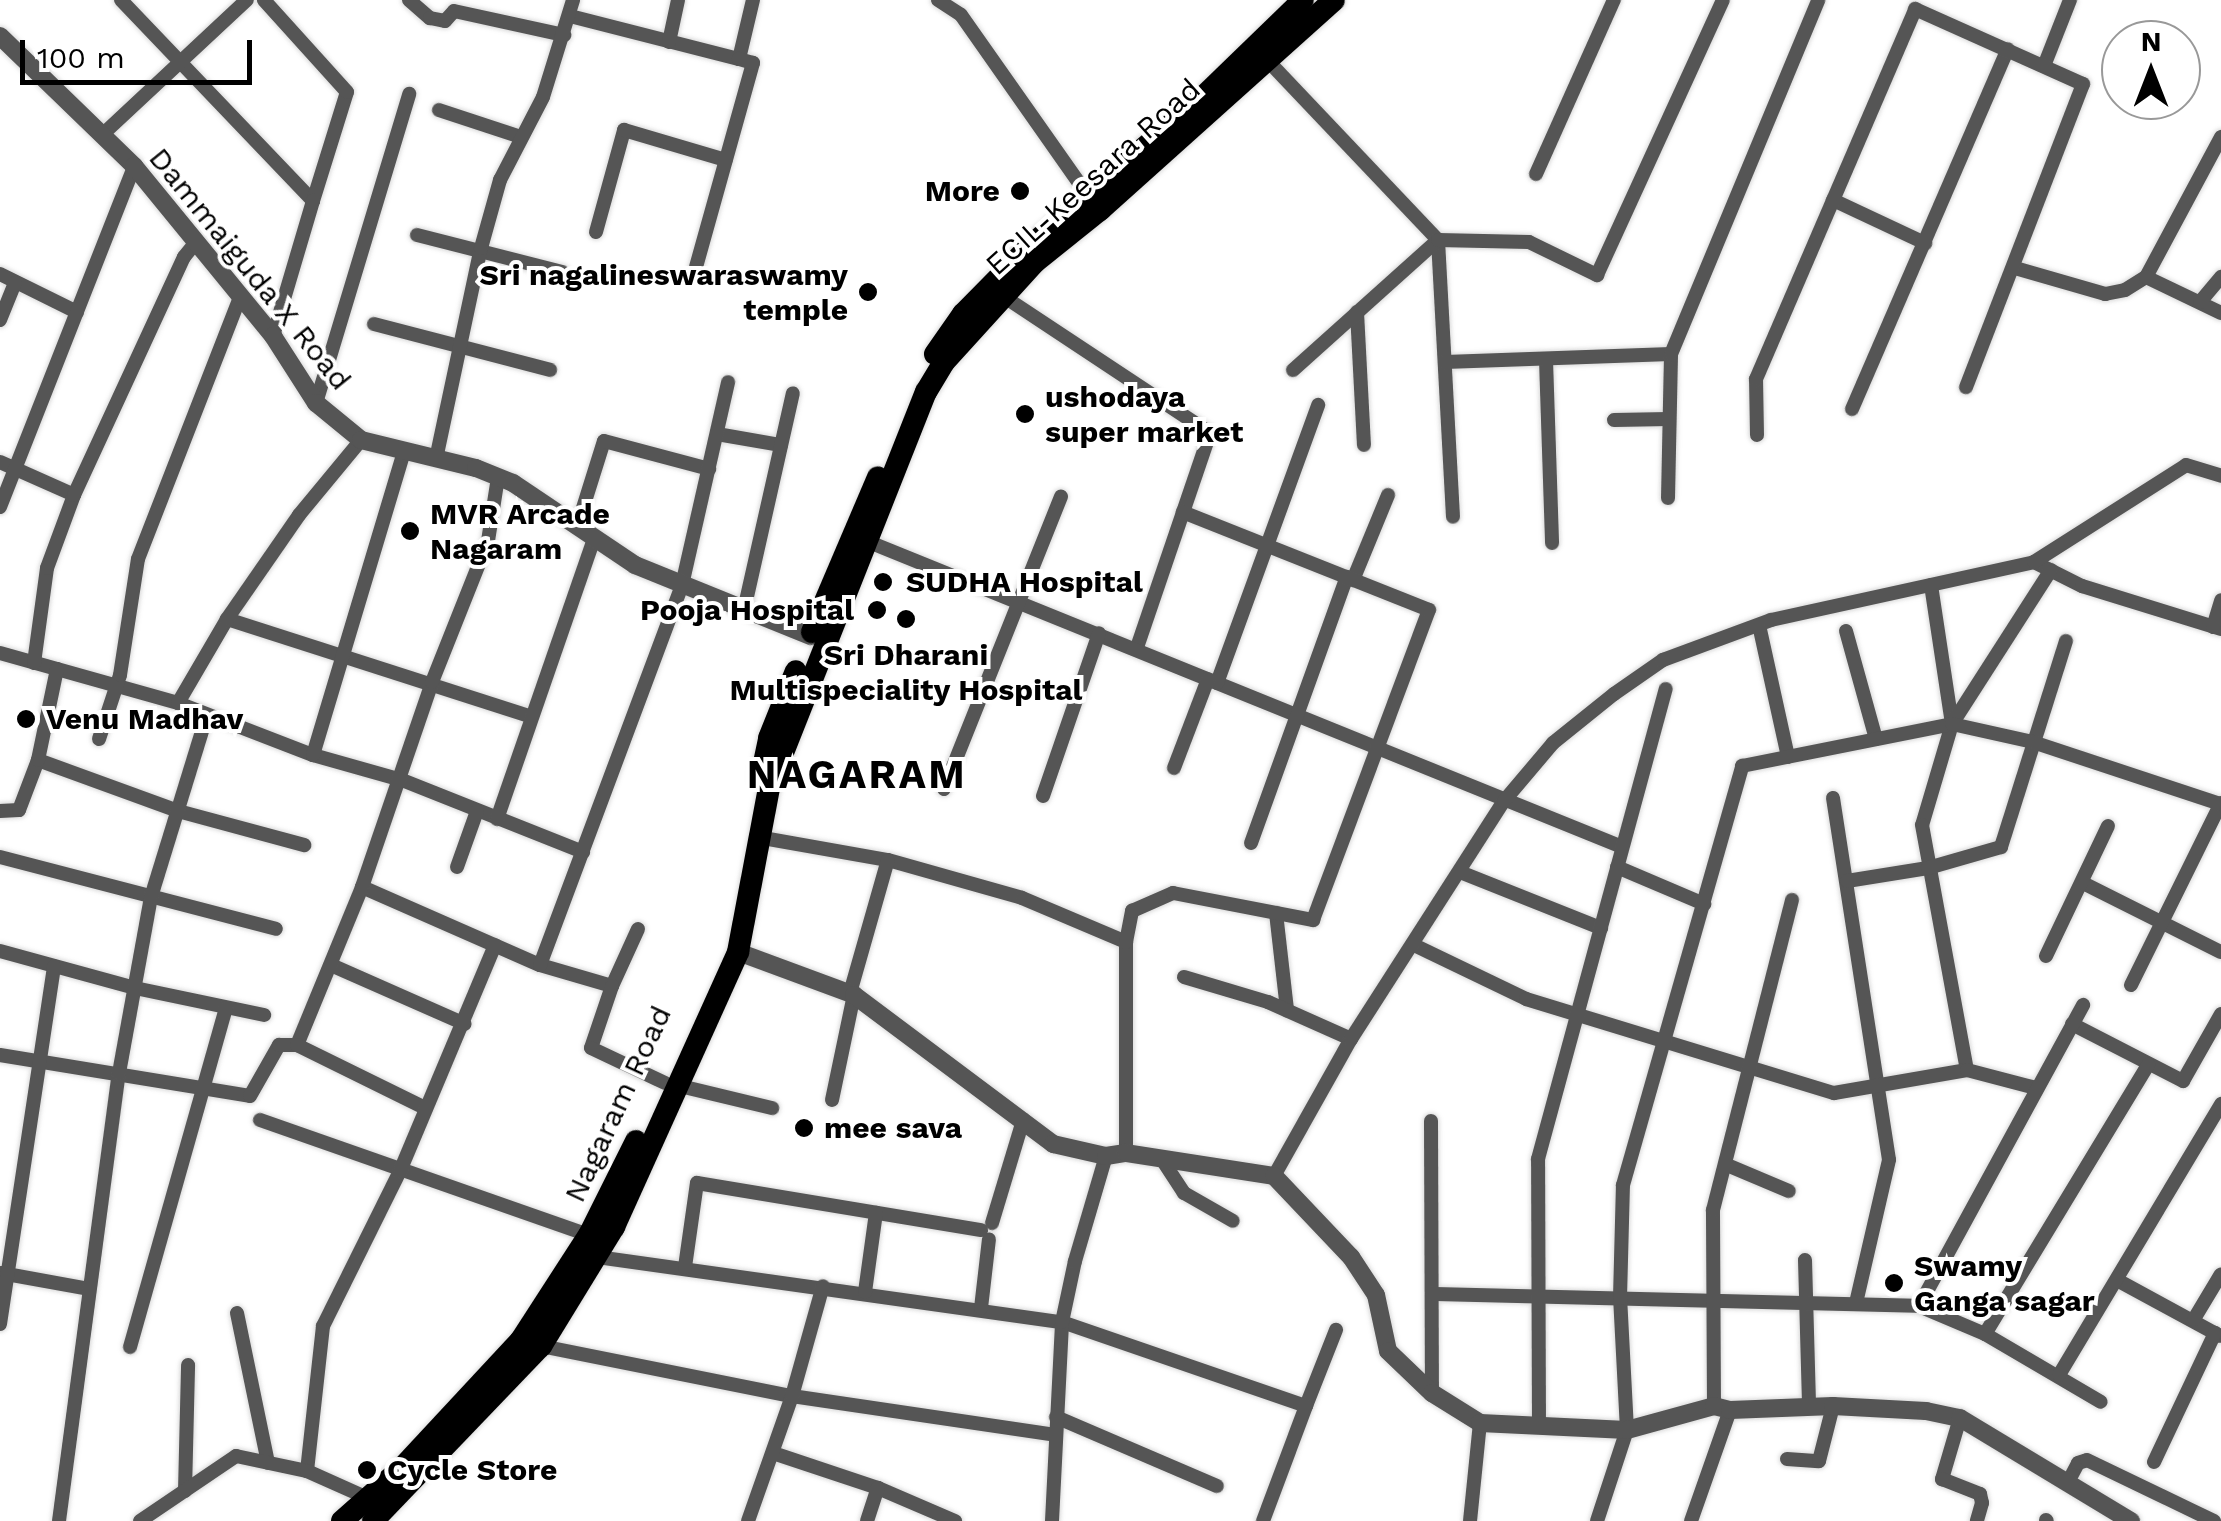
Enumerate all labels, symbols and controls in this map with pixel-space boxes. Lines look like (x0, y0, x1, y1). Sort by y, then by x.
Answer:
scale bar (25, 20, 258, 82)
north arrow (2101, 20, 2201, 120)
text: N (2141, 25, 2161, 58)
text: 100 m (37, 40, 125, 75)
street label: ECIL-Keesara Road (978, 71, 1208, 283)
street label: Dammaiguda X Road (141, 140, 359, 398)
place label: More (925, 173, 1000, 209)
marker: More (1009, 180, 1031, 202)
place label: Sri nagalineswaraswamy temple (479, 257, 848, 328)
marker: Sri nagalineswaraswamy temple (857, 281, 879, 303)
place label: ushodaya super market (1045, 379, 1244, 450)
marker: ushodaya super market (1014, 403, 1036, 425)
place label: MVR Arcade Nagaram (430, 496, 611, 566)
marker: MVR Arcade Nagaram (399, 520, 421, 542)
place label: SUDHA Hospital (906, 564, 1144, 600)
marker: SUDHA Hospital (870, 569, 896, 595)
place label: Pooja Hospital (640, 592, 854, 628)
marker: Pooja Hospital (864, 597, 890, 623)
marker: Sri Dharani Multispeciality Hospital (893, 606, 919, 632)
place label: Sri Dharani Multispeciality Hospital (729, 637, 1083, 708)
place label: Venu Madhav (46, 701, 243, 737)
marker: Venu Madhav (15, 708, 37, 730)
district label: NAGARAM (747, 751, 967, 799)
street label: Nagaram Road (557, 1000, 679, 1208)
place label: mee sava (824, 1110, 962, 1146)
marker: mee sava (793, 1117, 815, 1139)
place label: Swamy Ganga sagar (1914, 1248, 2095, 1318)
marker: Swamy Ganga sagar (1883, 1272, 1905, 1294)
place label: Cycle Store (387, 1452, 557, 1488)
marker: Cycle Store (356, 1459, 378, 1481)

